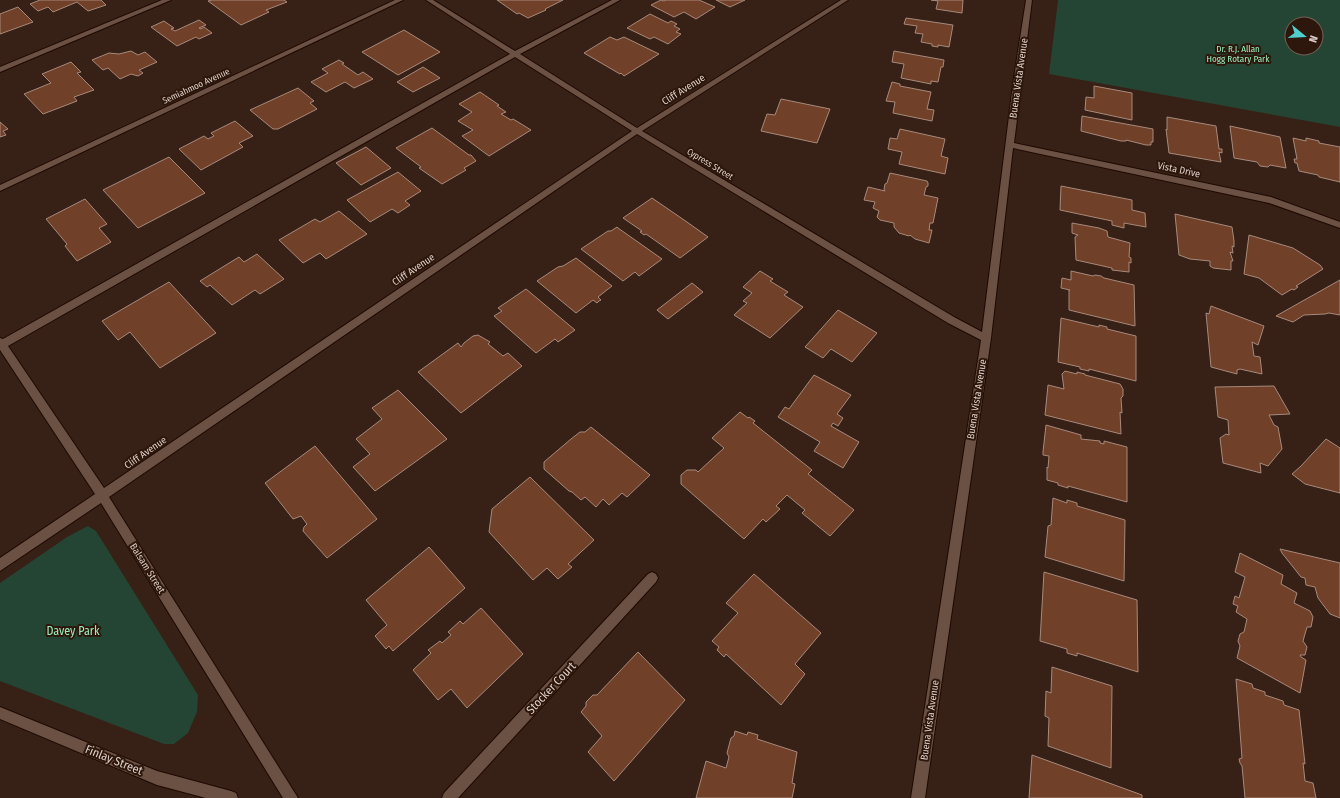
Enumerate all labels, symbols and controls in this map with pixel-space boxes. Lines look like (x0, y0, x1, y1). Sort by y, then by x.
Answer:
north arrow (1284, 16, 1324, 56)
text: N (1306, 34, 1320, 44)
street label: Buena Vista Avenue (1007, 37, 1031, 119)
park label: Dr. R.J. Allan Hogg Rotary Park (1207, 44, 1270, 64)
street label: Semiahmoo Avenue (161, 66, 232, 106)
street label: Cliff Avenue (660, 72, 707, 108)
street label: Cypress Street (685, 146, 735, 182)
street label: Vista Drive (1156, 160, 1201, 180)
street label: Cliff Avenue (390, 251, 437, 288)
street label: Buena Vista Avenue (965, 358, 989, 440)
street label: Cliff Avenue (122, 434, 169, 472)
street label: Balsam Street (127, 541, 168, 596)
park label: Davey Park (46, 624, 100, 638)
street label: Stocker Court (523, 659, 579, 717)
street label: Buena Vista Avenue (918, 679, 942, 761)
street label: Finlay Street (83, 742, 145, 778)

